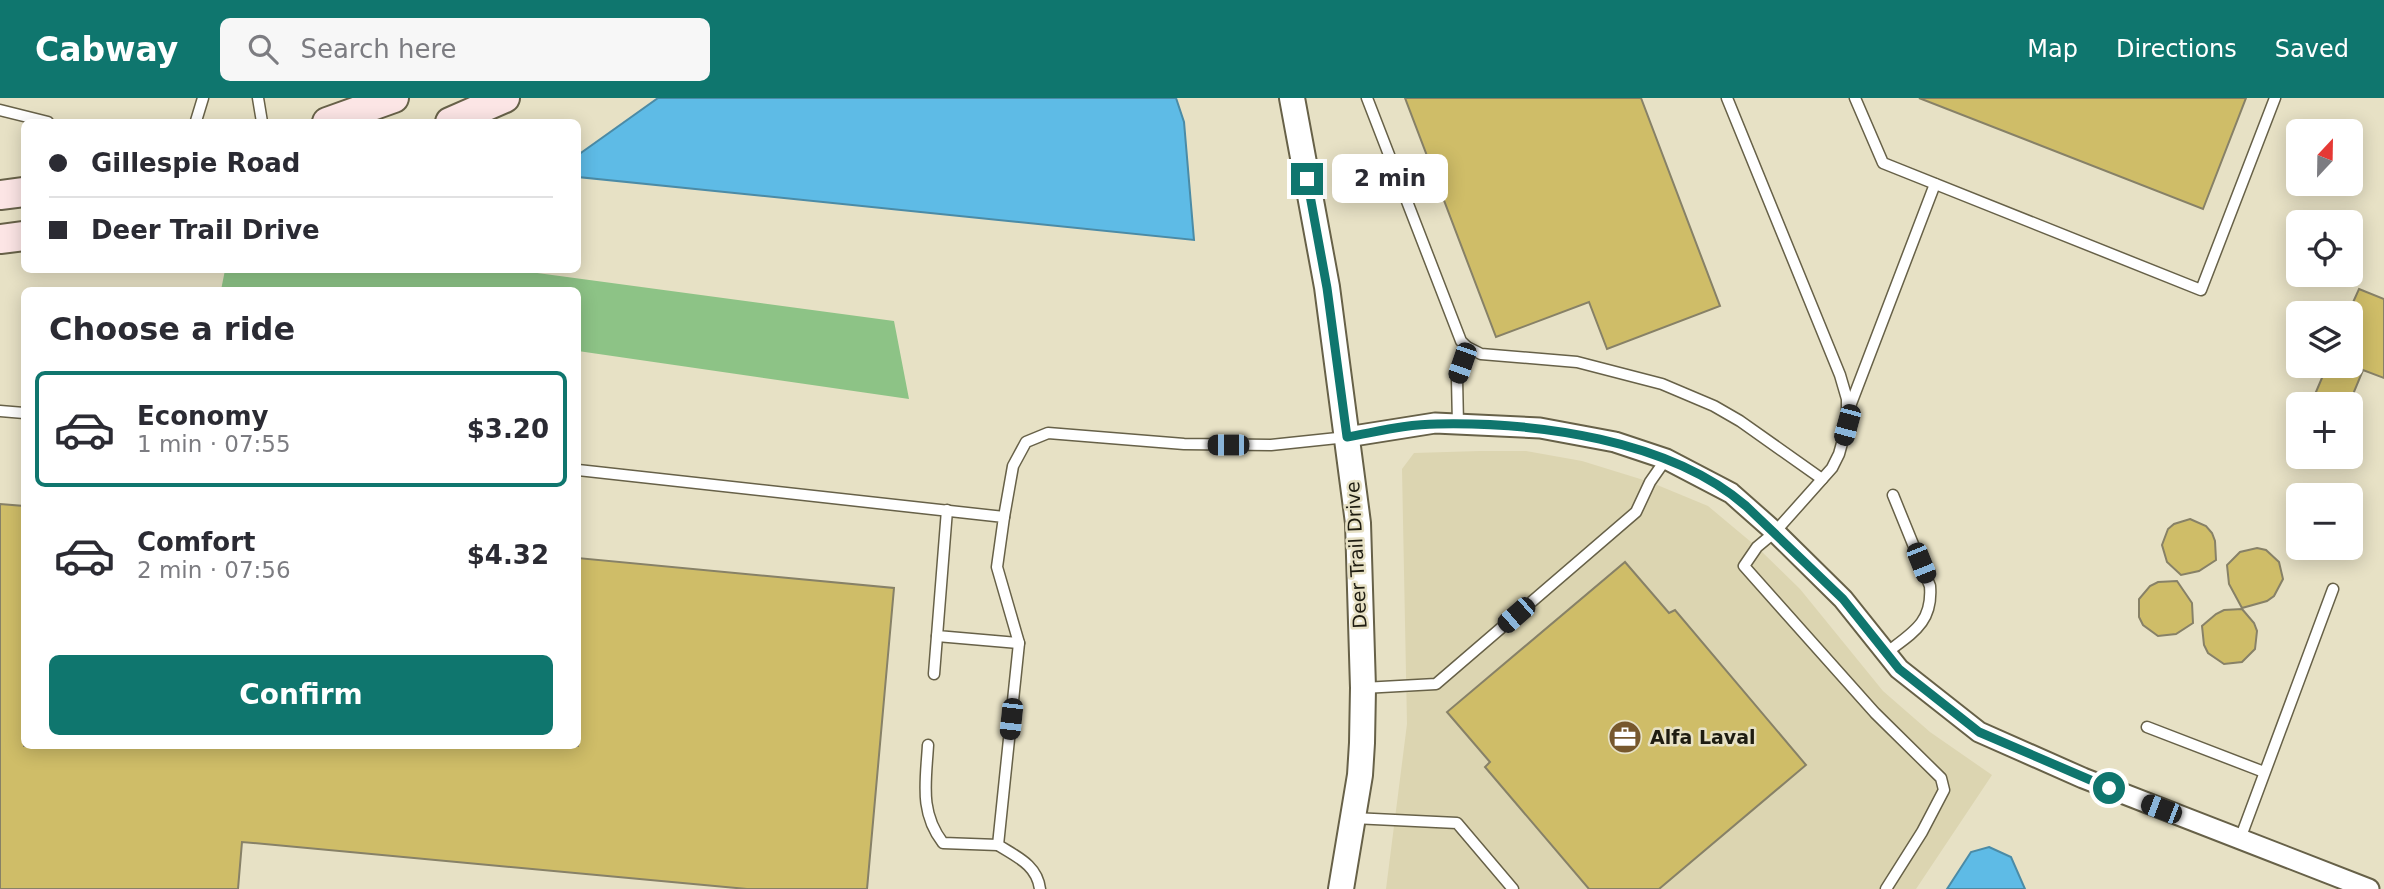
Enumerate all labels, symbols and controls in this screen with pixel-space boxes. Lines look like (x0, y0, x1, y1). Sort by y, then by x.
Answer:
search box (220, 18, 710, 81)
text: Cabway (35, 30, 178, 69)
icon: search (244, 30, 282, 68)
text: Search here (300, 34, 457, 64)
text: Map (2027, 35, 2078, 63)
text: Directions (2116, 35, 2237, 63)
text: Saved (2275, 35, 2349, 63)
north arrow (2286, 119, 2362, 196)
map controls (2286, 119, 2363, 560)
text: Gillespie Road (91, 148, 300, 178)
callout: 2 min (1332, 154, 1447, 204)
route end (1291, 163, 1323, 195)
text: 2 min (1354, 165, 1426, 191)
button: locate (2286, 210, 2363, 287)
text: Deer Trail Drive (91, 215, 320, 245)
button: layers (2286, 301, 2363, 378)
text: Choose a ride (49, 310, 295, 348)
car (1446, 340, 1479, 386)
button: + (2286, 392, 2363, 469)
icon: car (53, 398, 116, 461)
text: Economy (137, 401, 268, 431)
car (1832, 402, 1863, 448)
text: $3.20 (467, 414, 549, 444)
text: 1 min · 07:55 (137, 431, 291, 457)
car (1208, 435, 1250, 456)
street label: Deer Trail Drive (1341, 481, 1371, 629)
button: − (2286, 483, 2363, 560)
icon: car (53, 524, 116, 587)
text: Comfort (137, 527, 255, 557)
text: $4.32 (467, 540, 549, 570)
car (1904, 540, 1939, 586)
text: 2 min · 07:56 (137, 557, 291, 583)
car (1494, 593, 1539, 637)
button: Confirm (49, 655, 553, 735)
car (999, 697, 1024, 741)
office icon: Alfa Laval (1606, 718, 1644, 756)
place label: Alfa Laval (1650, 726, 1756, 748)
route start (2093, 772, 2125, 804)
car (2138, 792, 2185, 826)

